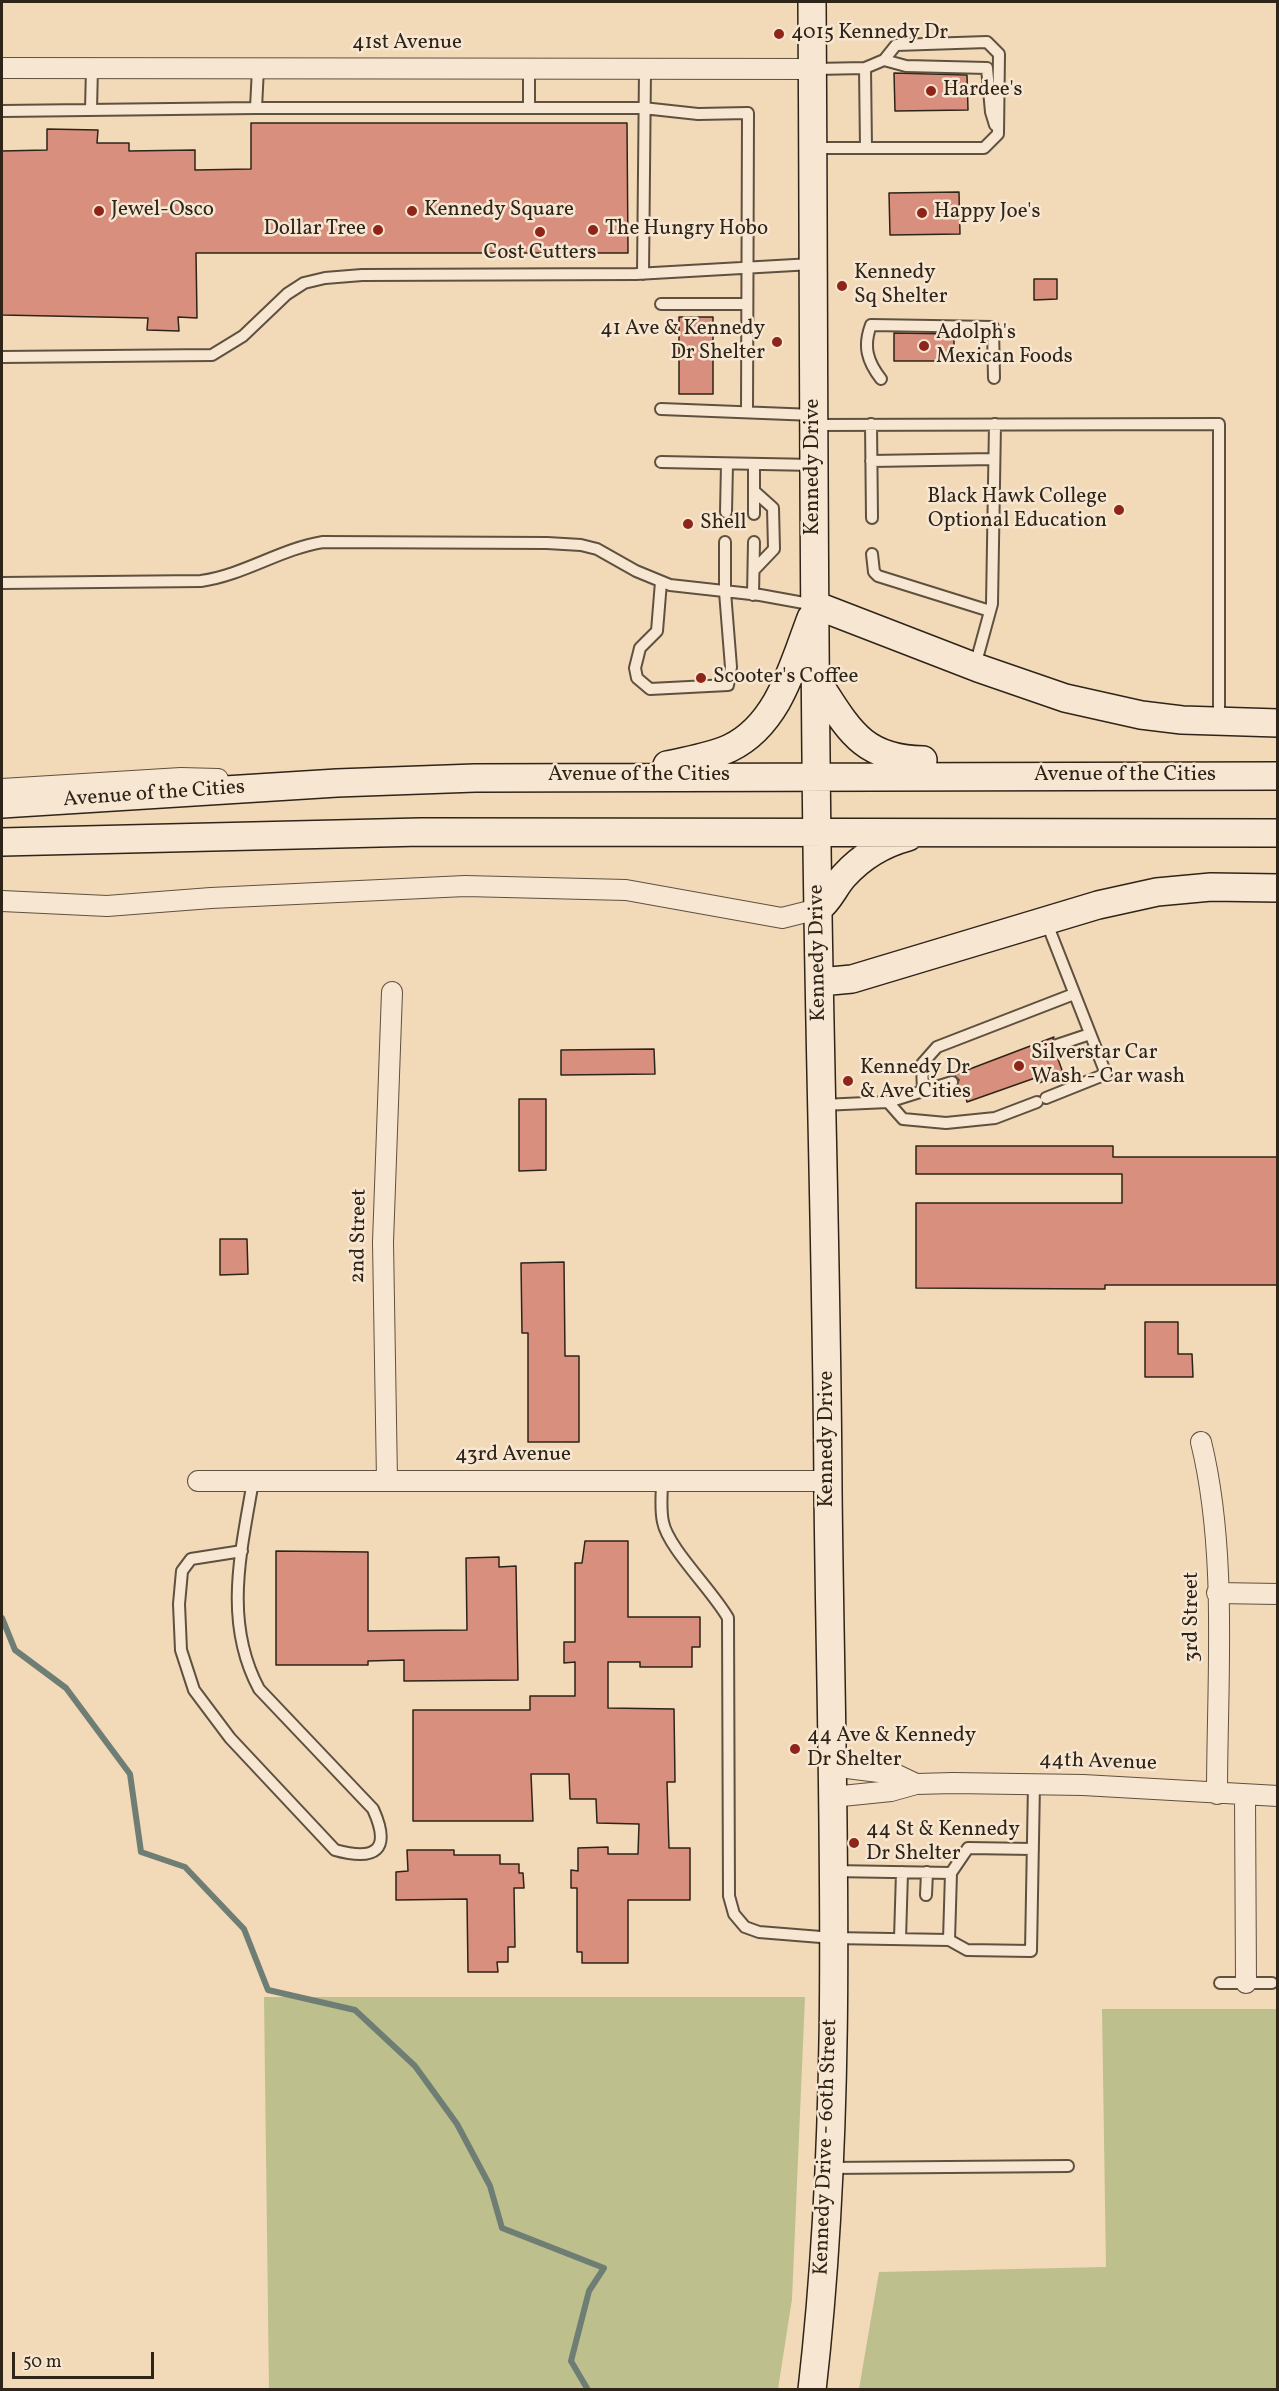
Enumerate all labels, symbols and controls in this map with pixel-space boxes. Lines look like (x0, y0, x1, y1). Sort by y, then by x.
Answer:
place label: 4015 Kennedy Dr (791, 21, 948, 47)
marker: 4015 Kennedy Dr (772, 27, 786, 41)
street label: 41st Avenue (352, 31, 462, 57)
place label: Hardee's (943, 78, 1023, 104)
marker: Hardee's (924, 84, 938, 98)
place label: Jewel-Osco (111, 198, 214, 224)
place label: Kennedy Square (424, 198, 574, 224)
place label: Happy Joe's (934, 200, 1040, 226)
marker: Jewel-Osco (92, 204, 106, 218)
marker: Kennedy Square (405, 204, 419, 218)
marker: Happy Joe's (915, 206, 929, 220)
place label: Dollar Tree (264, 217, 366, 243)
place label: The Hungry Hobo (605, 217, 768, 243)
marker: Dollar Tree (371, 223, 385, 237)
marker: The Hungry Hobo (586, 223, 600, 237)
marker: Cost Cutters (533, 225, 547, 239)
place label: Cost Cutters (483, 241, 597, 267)
place label: Kennedy Sq Shelter (854, 261, 948, 311)
marker: Kennedy Sq Shelter (835, 279, 849, 293)
place label: 41 Ave & Kennedy Dr Shelter (600, 317, 765, 367)
place label: Adolph's Mexican Foods (936, 321, 1073, 371)
marker: 41 Ave & Kennedy Dr Shelter (770, 335, 784, 349)
marker: Adolph's Mexican Foods (917, 339, 931, 353)
street label: Kennedy Drive (801, 398, 827, 536)
place label: Black Hawk College Optional Education (927, 485, 1107, 535)
marker: Black Hawk College Optional Education (1112, 503, 1126, 517)
place label: Shell (700, 511, 747, 537)
marker: Shell (681, 517, 695, 531)
place label: Scooter's Coffee (713, 665, 858, 691)
marker: Scooter's Coffee (694, 671, 708, 685)
street label: Avenue of the Cities (548, 763, 730, 789)
street label: Avenue of the Cities (1034, 763, 1216, 789)
street label: Avenue of the Cities (62, 776, 246, 814)
street label: Kennedy Drive (805, 884, 833, 1022)
place label: Silverstar Car Wash - Car wash (1031, 1041, 1185, 1091)
place label: Kennedy Dr & Ave Cities (860, 1056, 971, 1106)
marker: Silverstar Car Wash - Car wash (1012, 1059, 1026, 1073)
marker: Kennedy Dr & Ave Cities (841, 1074, 855, 1088)
street label: 2nd Street (347, 1188, 373, 1284)
street label: Kennedy Drive (815, 1370, 841, 1508)
street label: 43rd Avenue (455, 1443, 571, 1469)
street label: 3rd Street (1180, 1572, 1206, 1662)
place label: 44 Ave & Kennedy Dr Shelter (807, 1724, 976, 1774)
marker: 44 Ave & Kennedy Dr Shelter (788, 1742, 802, 1756)
street label: 44th Avenue (1039, 1748, 1157, 1778)
place label: 44 St & Kennedy Dr Shelter (866, 1818, 1020, 1868)
marker: 44 St & Kennedy Dr Shelter (847, 1836, 861, 1850)
street label: Kennedy Drive - 60th Street (810, 2018, 844, 2276)
scale bar (15, 2340, 158, 2378)
text: 50 m (23, 2350, 62, 2375)

